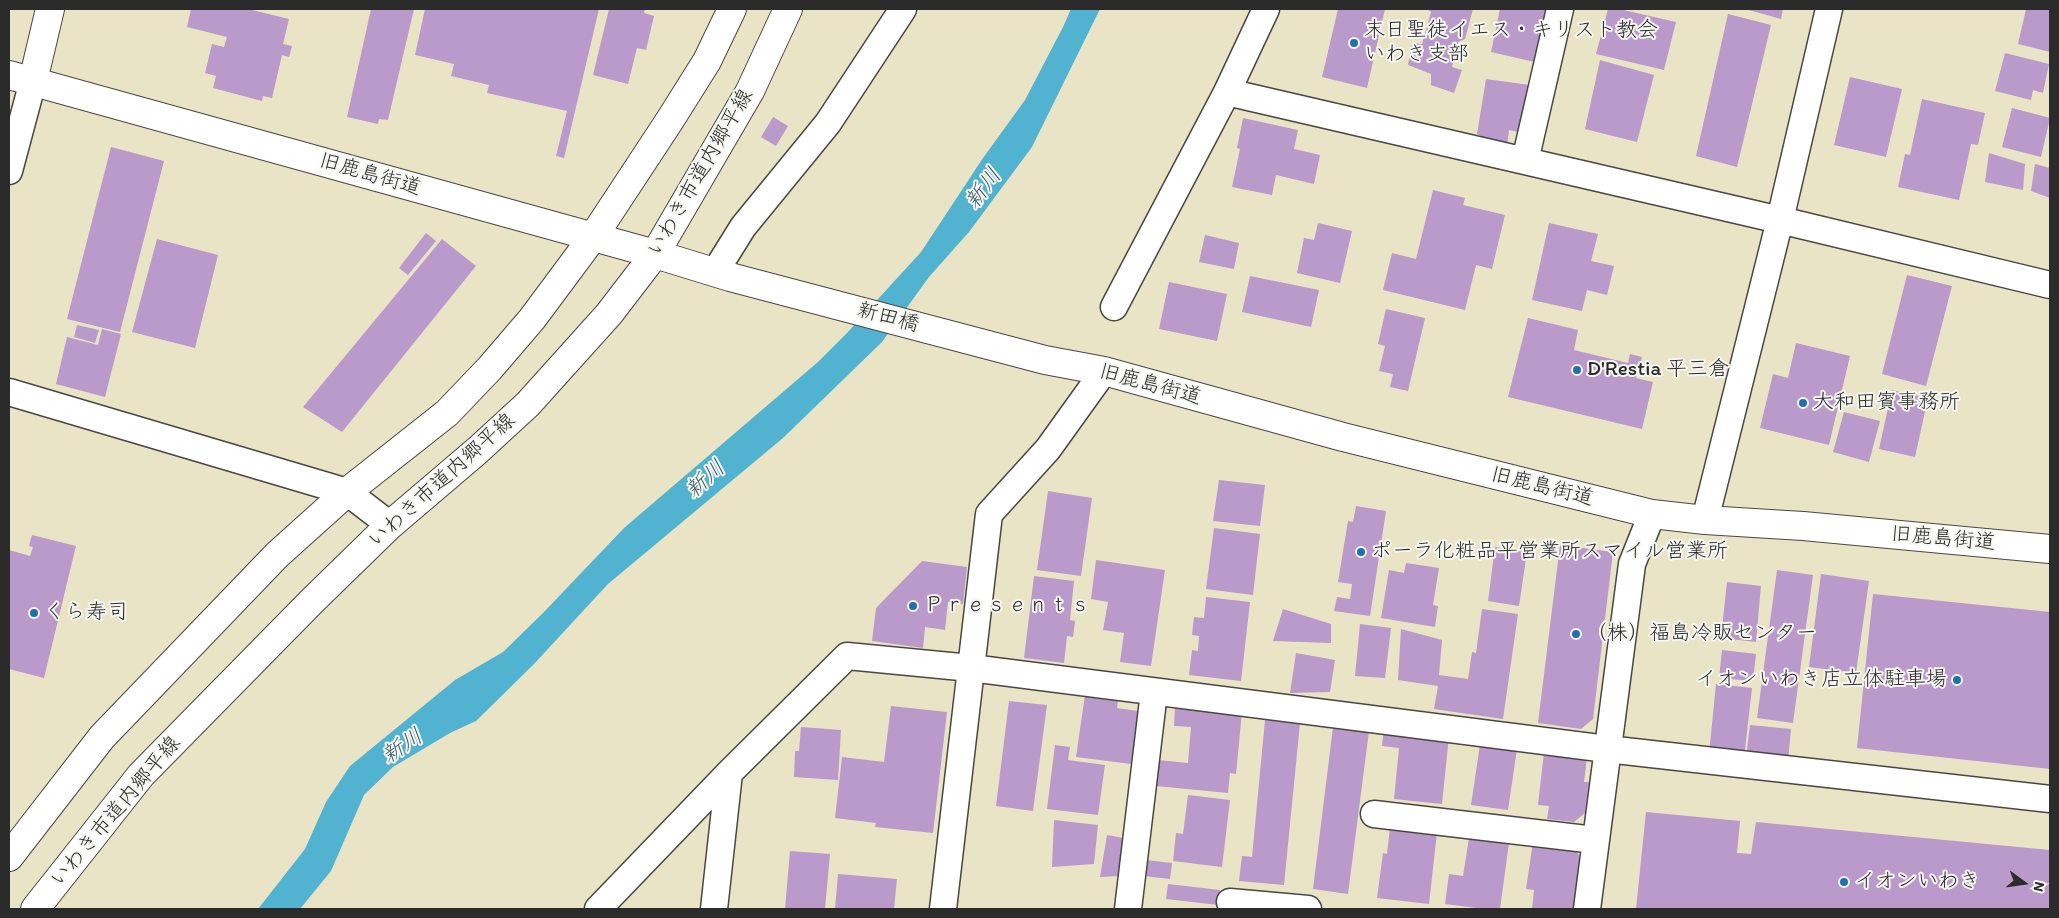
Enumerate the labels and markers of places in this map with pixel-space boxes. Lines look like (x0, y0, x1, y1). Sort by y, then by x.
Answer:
place label: 末日聖徒イエス・キリスト教会 いわき支部 (1364, 18, 1658, 68)
marker: 末日聖徒イエス・キリスト教会 いわき支部 (1348, 37, 1360, 49)
place label: D'Restia 平三倉 (1587, 357, 1729, 383)
marker: D'Restia 平三倉 (1571, 364, 1583, 376)
place label: 大和田賓事務所 (1813, 390, 1960, 416)
marker: 大和田賓事務所 (1797, 397, 1809, 409)
place label: ポーラ化粧品平営業所スマイル営業所 (1371, 539, 1728, 565)
marker: ポーラ化粧品平営業所スマイル営業所 (1355, 546, 1367, 558)
place label: Ｐｒｅｓｅｎｔｓ (923, 593, 1091, 619)
place label: くら寿司 (44, 600, 128, 626)
marker: Ｐｒｅｓｅｎｔｓ (907, 600, 919, 612)
marker: くら寿司 (28, 607, 40, 619)
place label: （株）福島冷販センター (1586, 621, 1817, 647)
marker: （株）福島冷販センター (1570, 628, 1582, 640)
place label: イオンいわき店立体駐車場 (1695, 667, 1947, 693)
marker: イオンいわき店立体駐車場 (1951, 674, 1963, 686)
place label: イオンいわき (1854, 869, 1980, 895)
marker: イオンいわき (1838, 876, 1850, 888)

